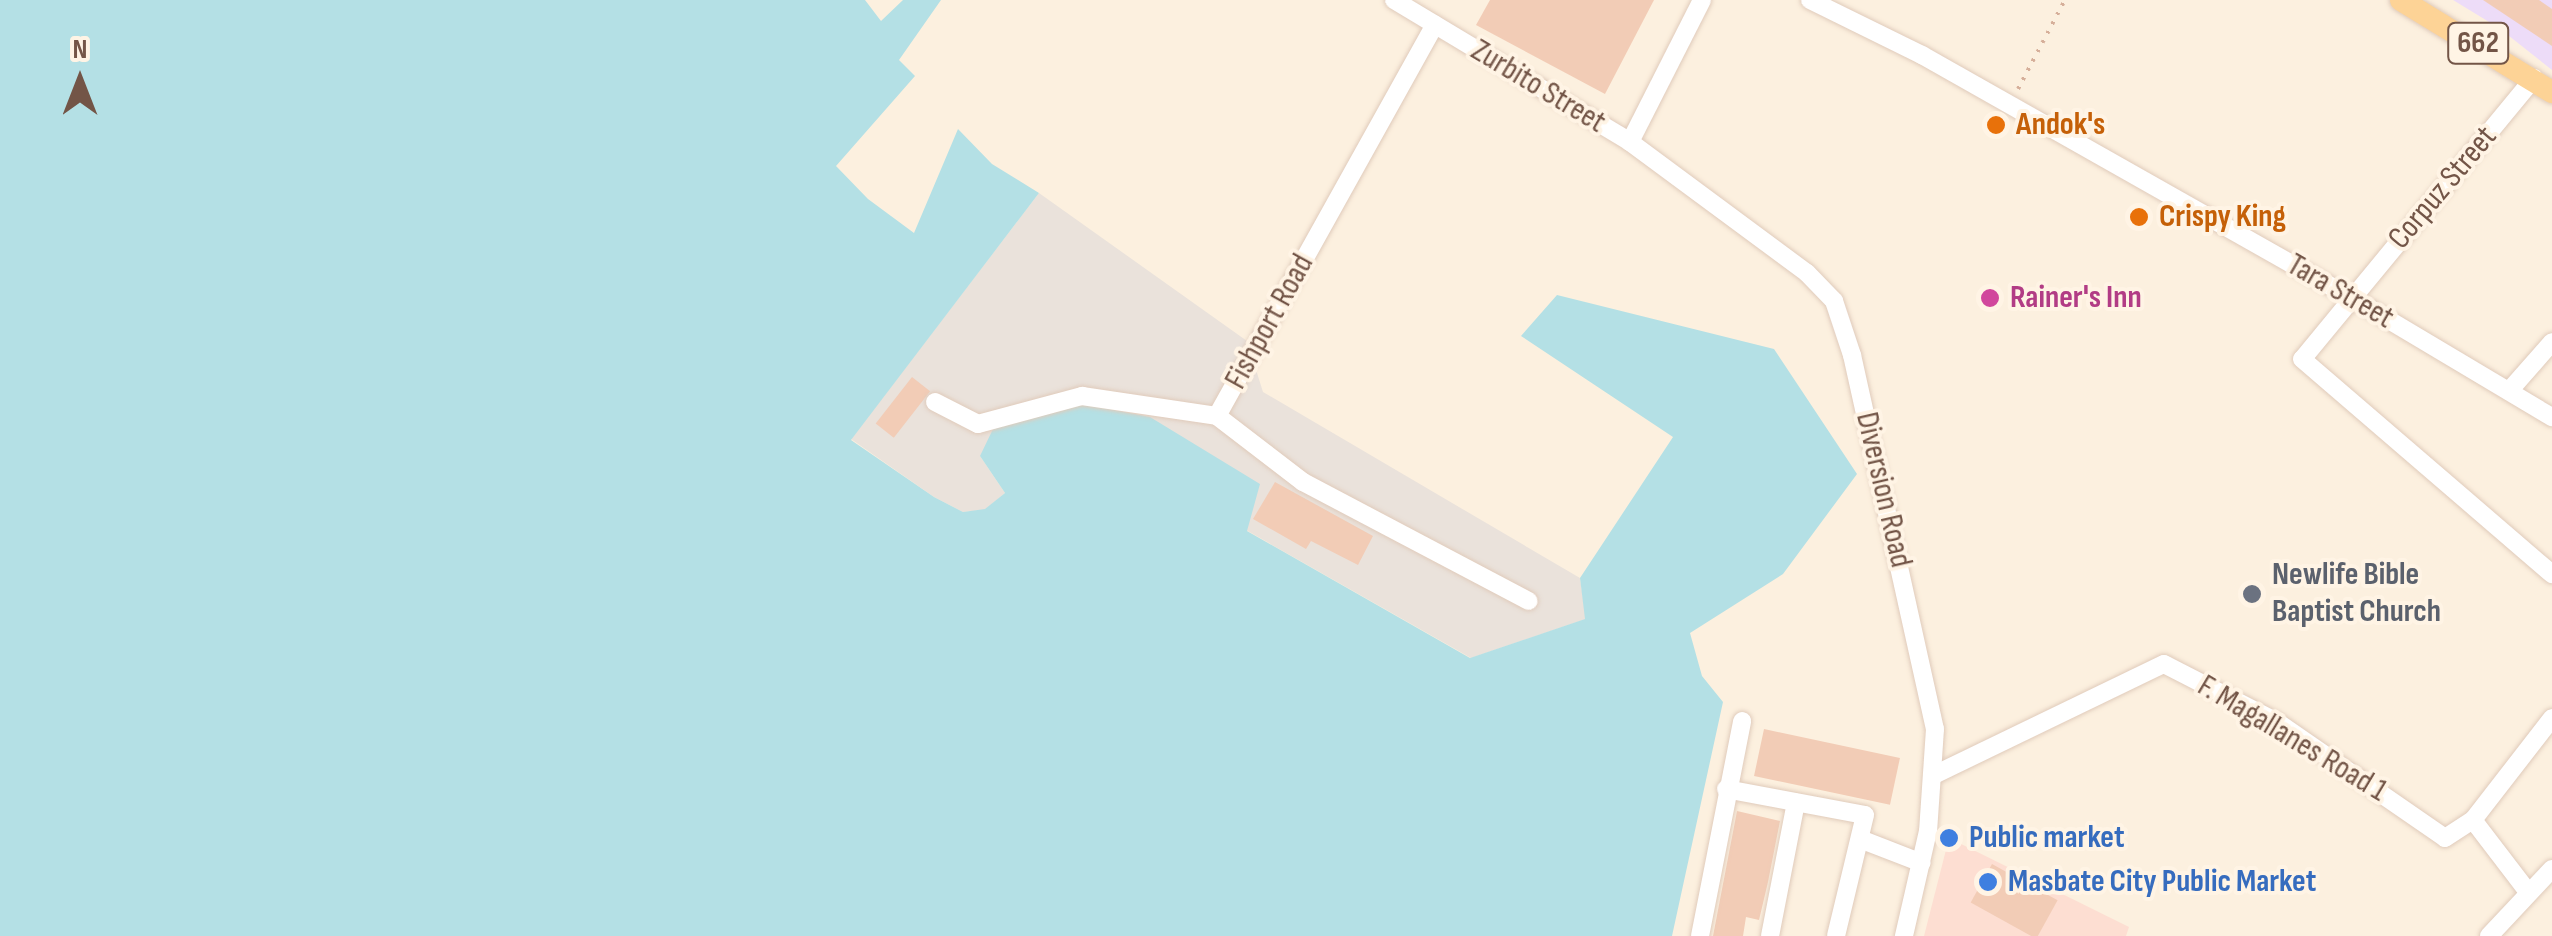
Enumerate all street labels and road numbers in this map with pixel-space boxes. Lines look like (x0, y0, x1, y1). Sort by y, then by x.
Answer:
road number: 662 (2446, 18, 2510, 68)
street label: Zurbito Street (1464, 32, 1612, 142)
street label: Corpuz Street (2381, 119, 2505, 257)
street label: Tara Street (2280, 246, 2400, 338)
street label: Fishport Road (1217, 248, 1323, 396)
street label: Diversion Road (1846, 409, 1920, 571)
street label: F. Magallanes Road 1 (2190, 667, 2394, 811)

